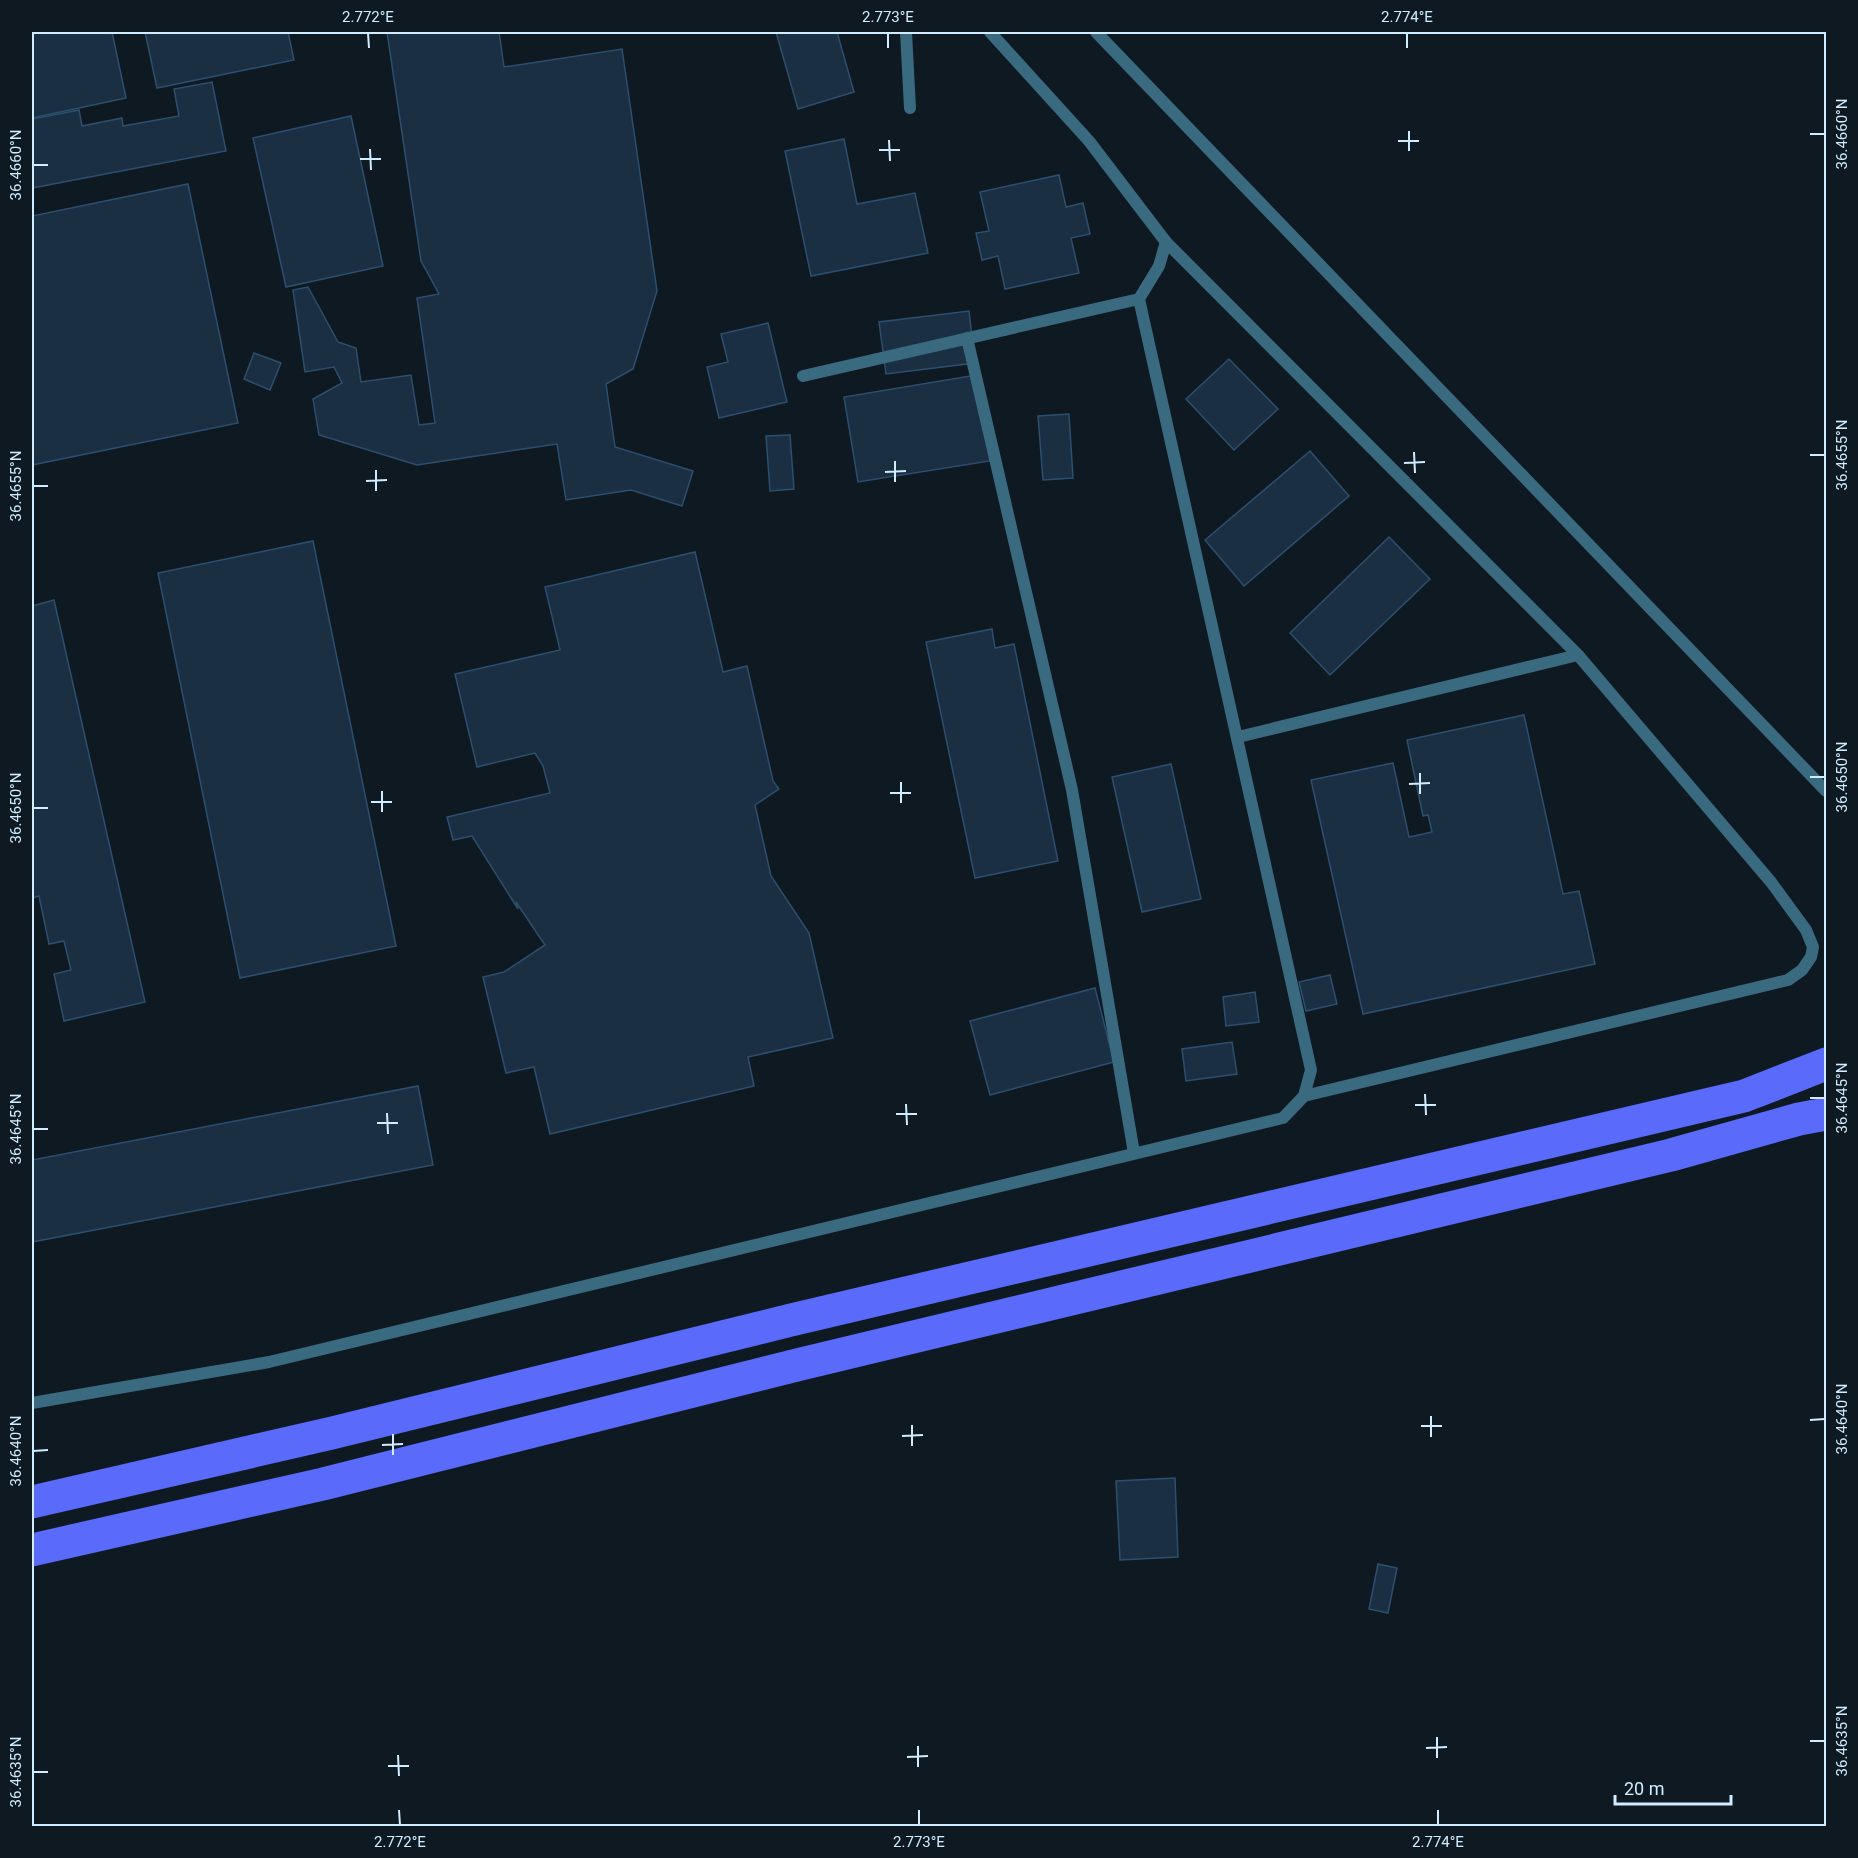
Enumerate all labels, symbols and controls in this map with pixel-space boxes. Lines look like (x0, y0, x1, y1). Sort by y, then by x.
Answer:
text: 2.772°E (342, 8, 394, 26)
text: 2.773°E (862, 8, 914, 26)
text: 2.774°E (1381, 8, 1433, 26)
text: 36.4660°N (1833, 99, 1851, 169)
text: 36.4660°N (7, 130, 25, 200)
text: 36.4655°N (1833, 420, 1851, 490)
text: 36.4655°N (7, 451, 25, 521)
text: 36.4650°N (1833, 742, 1851, 812)
text: 36.4650°N (7, 773, 25, 843)
text: 36.4645°N (1833, 1063, 1851, 1133)
text: 36.4645°N (7, 1094, 25, 1164)
text: 36.4640°N (1833, 1384, 1851, 1454)
text: 36.4640°N (7, 1416, 25, 1486)
text: 36.4635°N (1833, 1706, 1851, 1776)
text: 36.4635°N (7, 1737, 25, 1807)
scale bar (1615, 1768, 1730, 1806)
text: 20 m (1624, 1778, 1664, 1799)
text: 2.772°E (374, 1833, 426, 1851)
text: 2.773°E (893, 1833, 945, 1851)
text: 2.774°E (1412, 1833, 1464, 1851)

